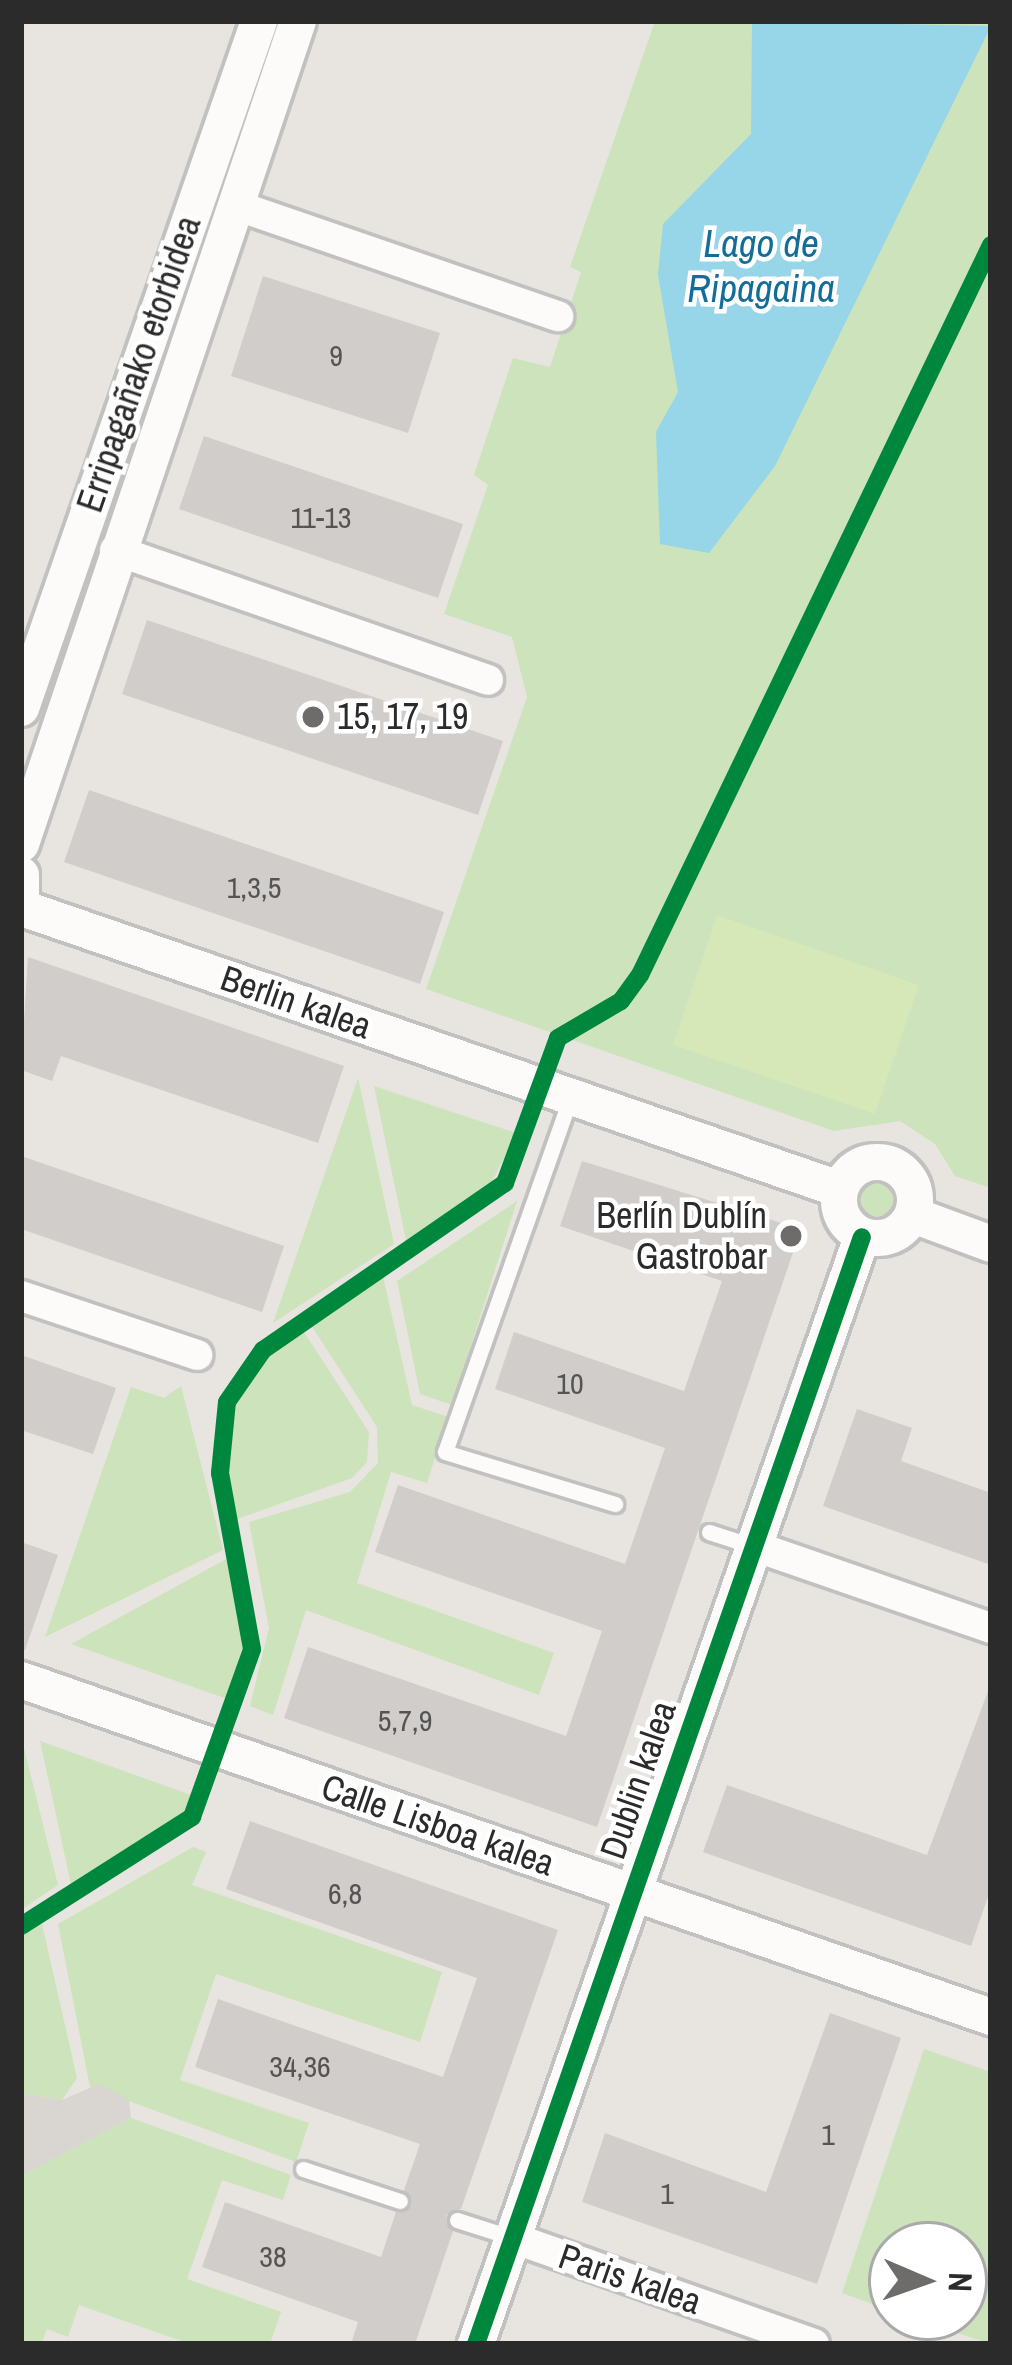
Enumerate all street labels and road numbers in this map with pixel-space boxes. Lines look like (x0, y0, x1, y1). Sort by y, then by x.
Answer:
street label: Erripagañako etorbidea (68, 210, 210, 518)
street label: Berlin kalea (215, 956, 377, 1048)
street label: Dublin kalea (591, 1695, 685, 1865)
street label: Calle Lisboa kalea (316, 1765, 560, 1885)
street label: Paris kalea (553, 2235, 707, 2323)

